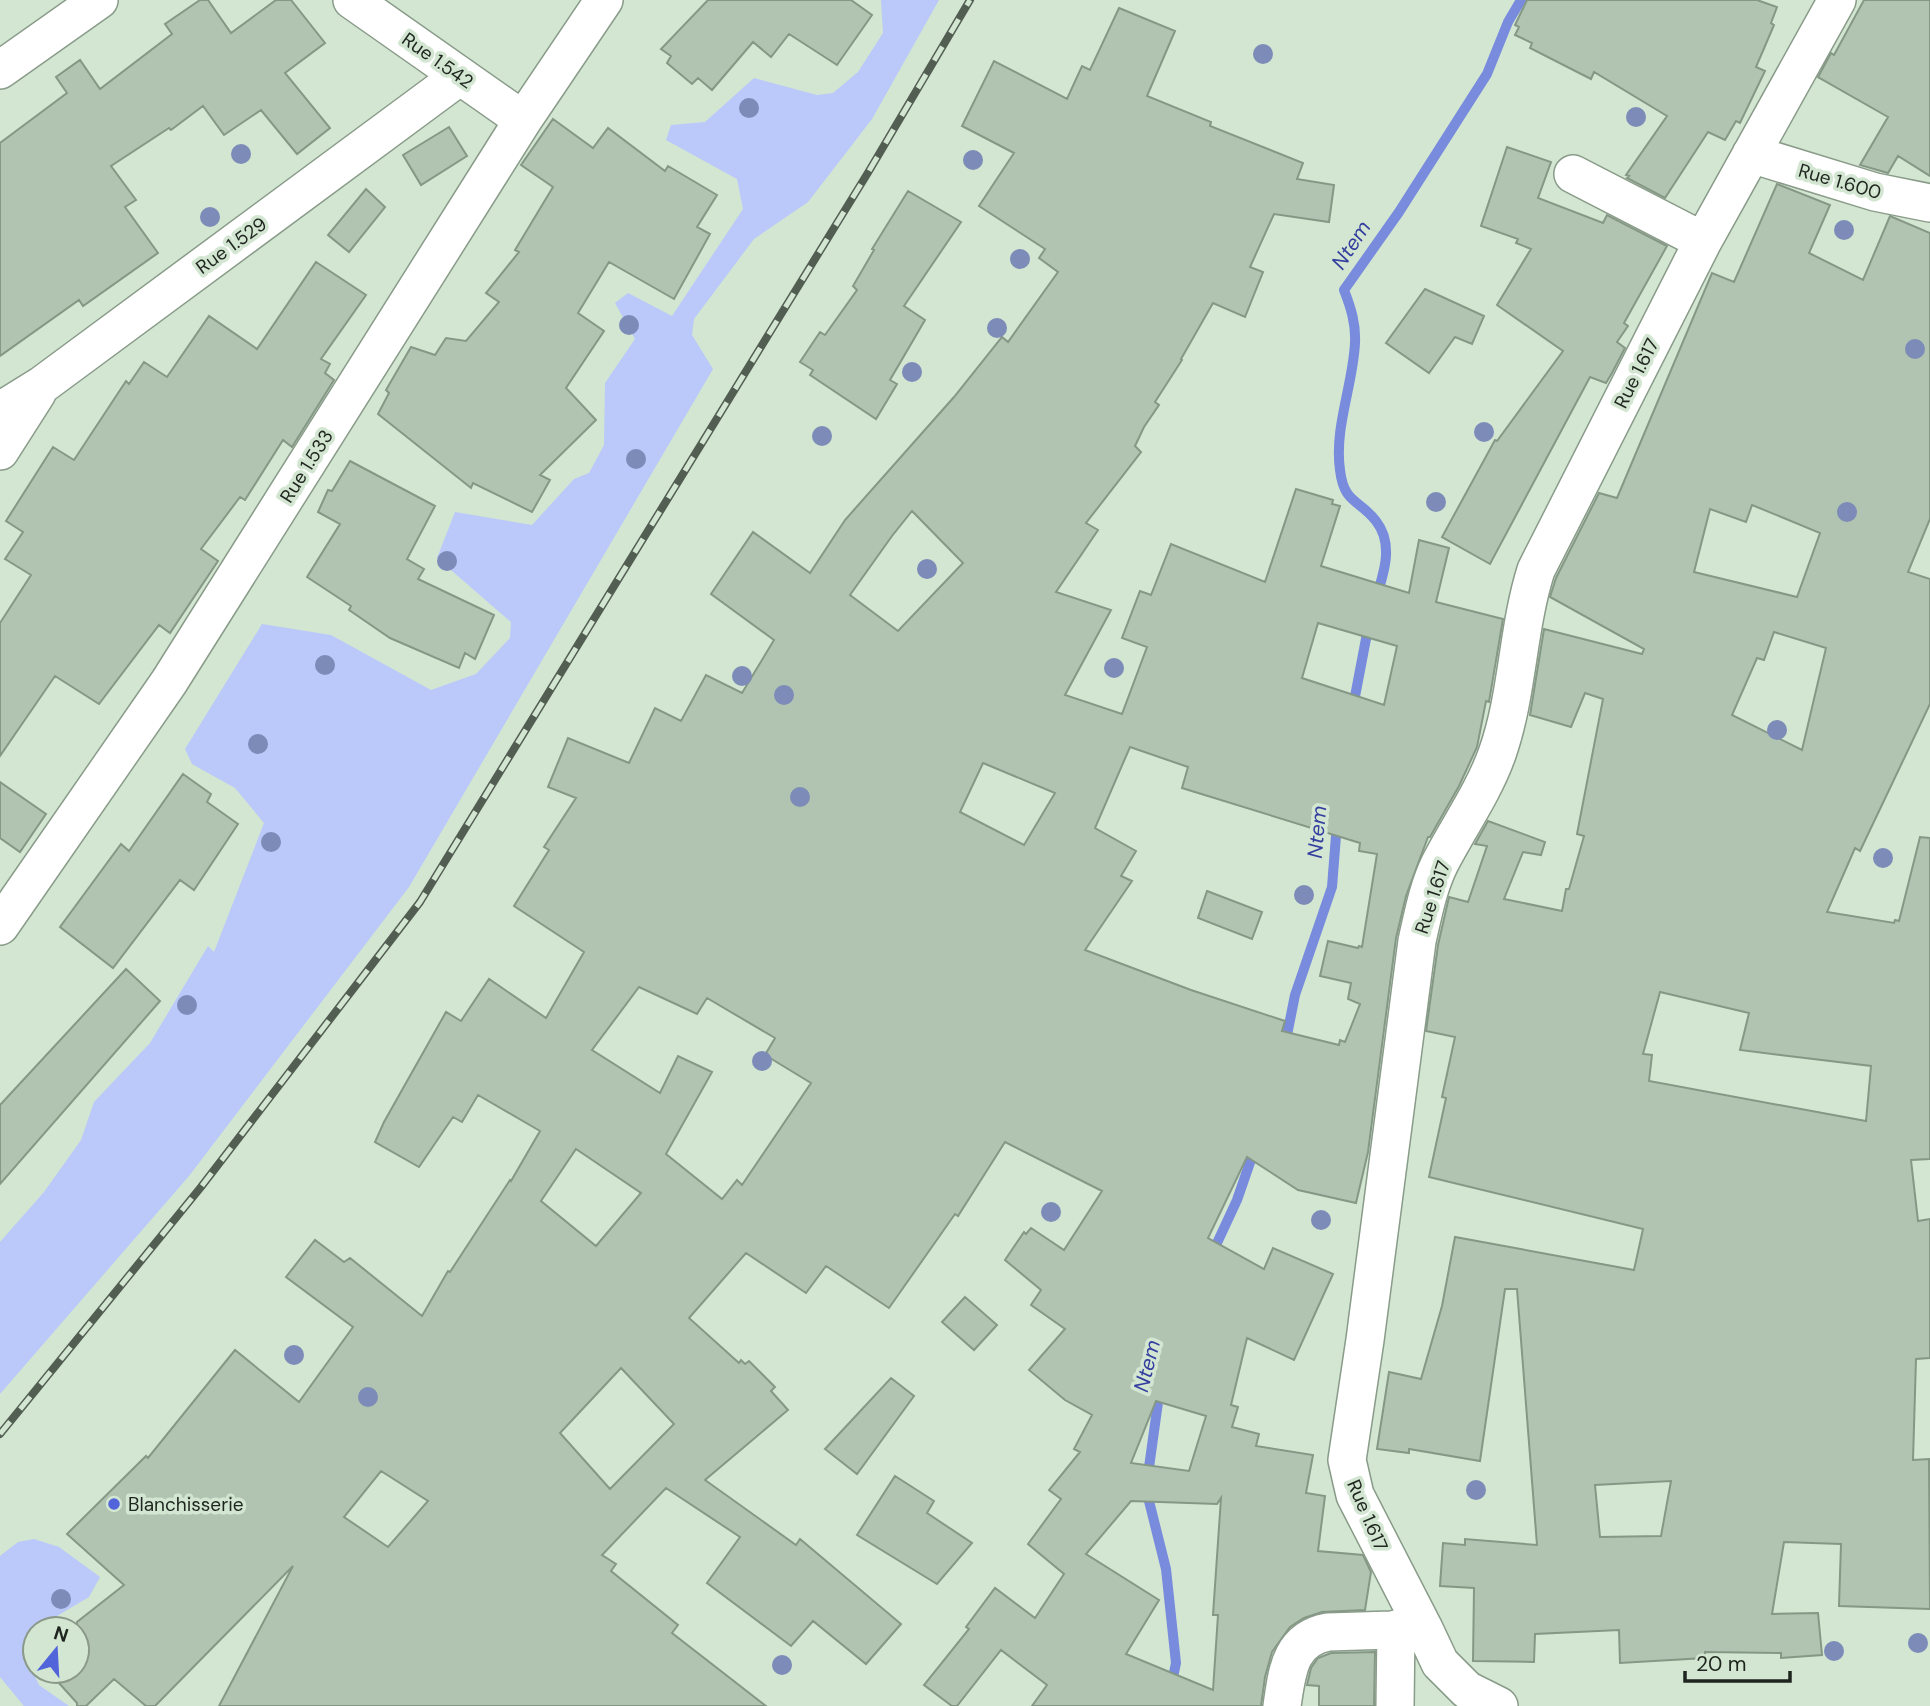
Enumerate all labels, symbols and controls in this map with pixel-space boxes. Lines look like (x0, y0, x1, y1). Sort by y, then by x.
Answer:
street label: Rue 1.542 (397, 27, 478, 94)
street label: Rue 1.600 (1796, 158, 1884, 205)
street label: Rue 1.529 (191, 211, 272, 280)
water label: Ntem (1325, 215, 1377, 275)
street label: Rue 1.617 (1608, 334, 1665, 412)
street label: Rue 1.533 (274, 425, 339, 508)
water label: Ntem (1301, 804, 1333, 860)
street label: Rue 1.617 (1409, 858, 1456, 937)
water label: Ntem (1127, 1337, 1167, 1395)
street label: Rue 1.617 (1341, 1476, 1394, 1555)
place label: Blanchisserie (128, 1492, 244, 1517)
marker: Blanchisserie (106, 1496, 122, 1512)
north arrow (21, 1615, 91, 1685)
text: N (51, 1620, 72, 1648)
scale bar (1685, 1640, 1790, 1684)
text: 20 m (1696, 1650, 1747, 1678)

